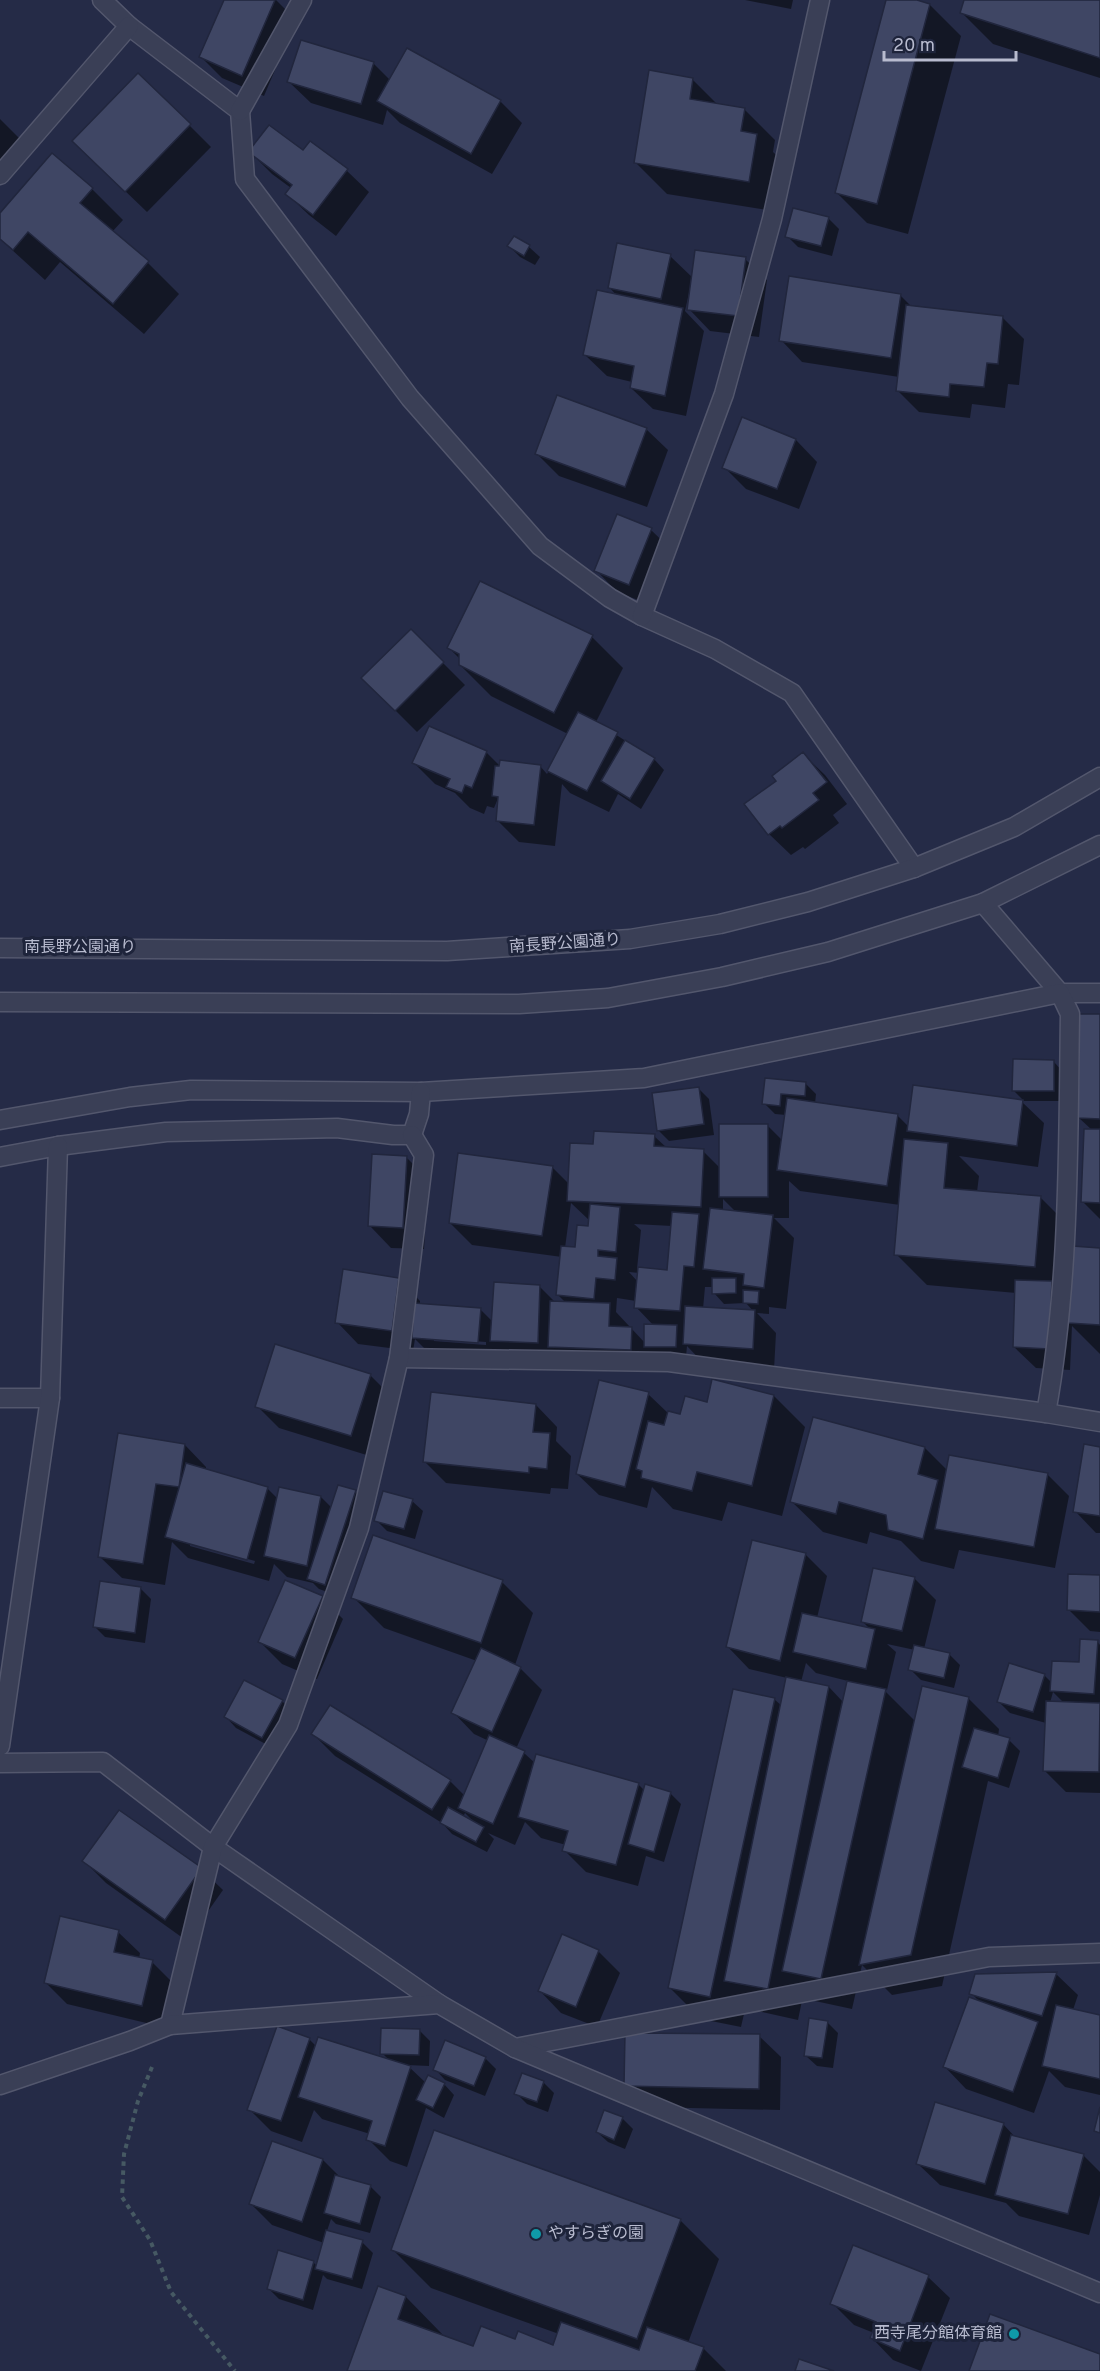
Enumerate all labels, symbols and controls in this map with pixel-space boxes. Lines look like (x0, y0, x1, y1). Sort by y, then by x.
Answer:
scale bar (884, 24, 1016, 62)
text: 20 m (893, 35, 935, 58)
street label: 南長野公園通り (508, 930, 622, 958)
street label: 南長野公園通り (24, 938, 136, 958)
place label: やすらぎの園 (548, 2224, 644, 2244)
marker: やすらぎの園 (529, 2227, 543, 2241)
place label: 西寺尾分館体育館 (874, 2324, 1002, 2344)
marker: 西寺尾分館体育館 (1007, 2327, 1021, 2341)

